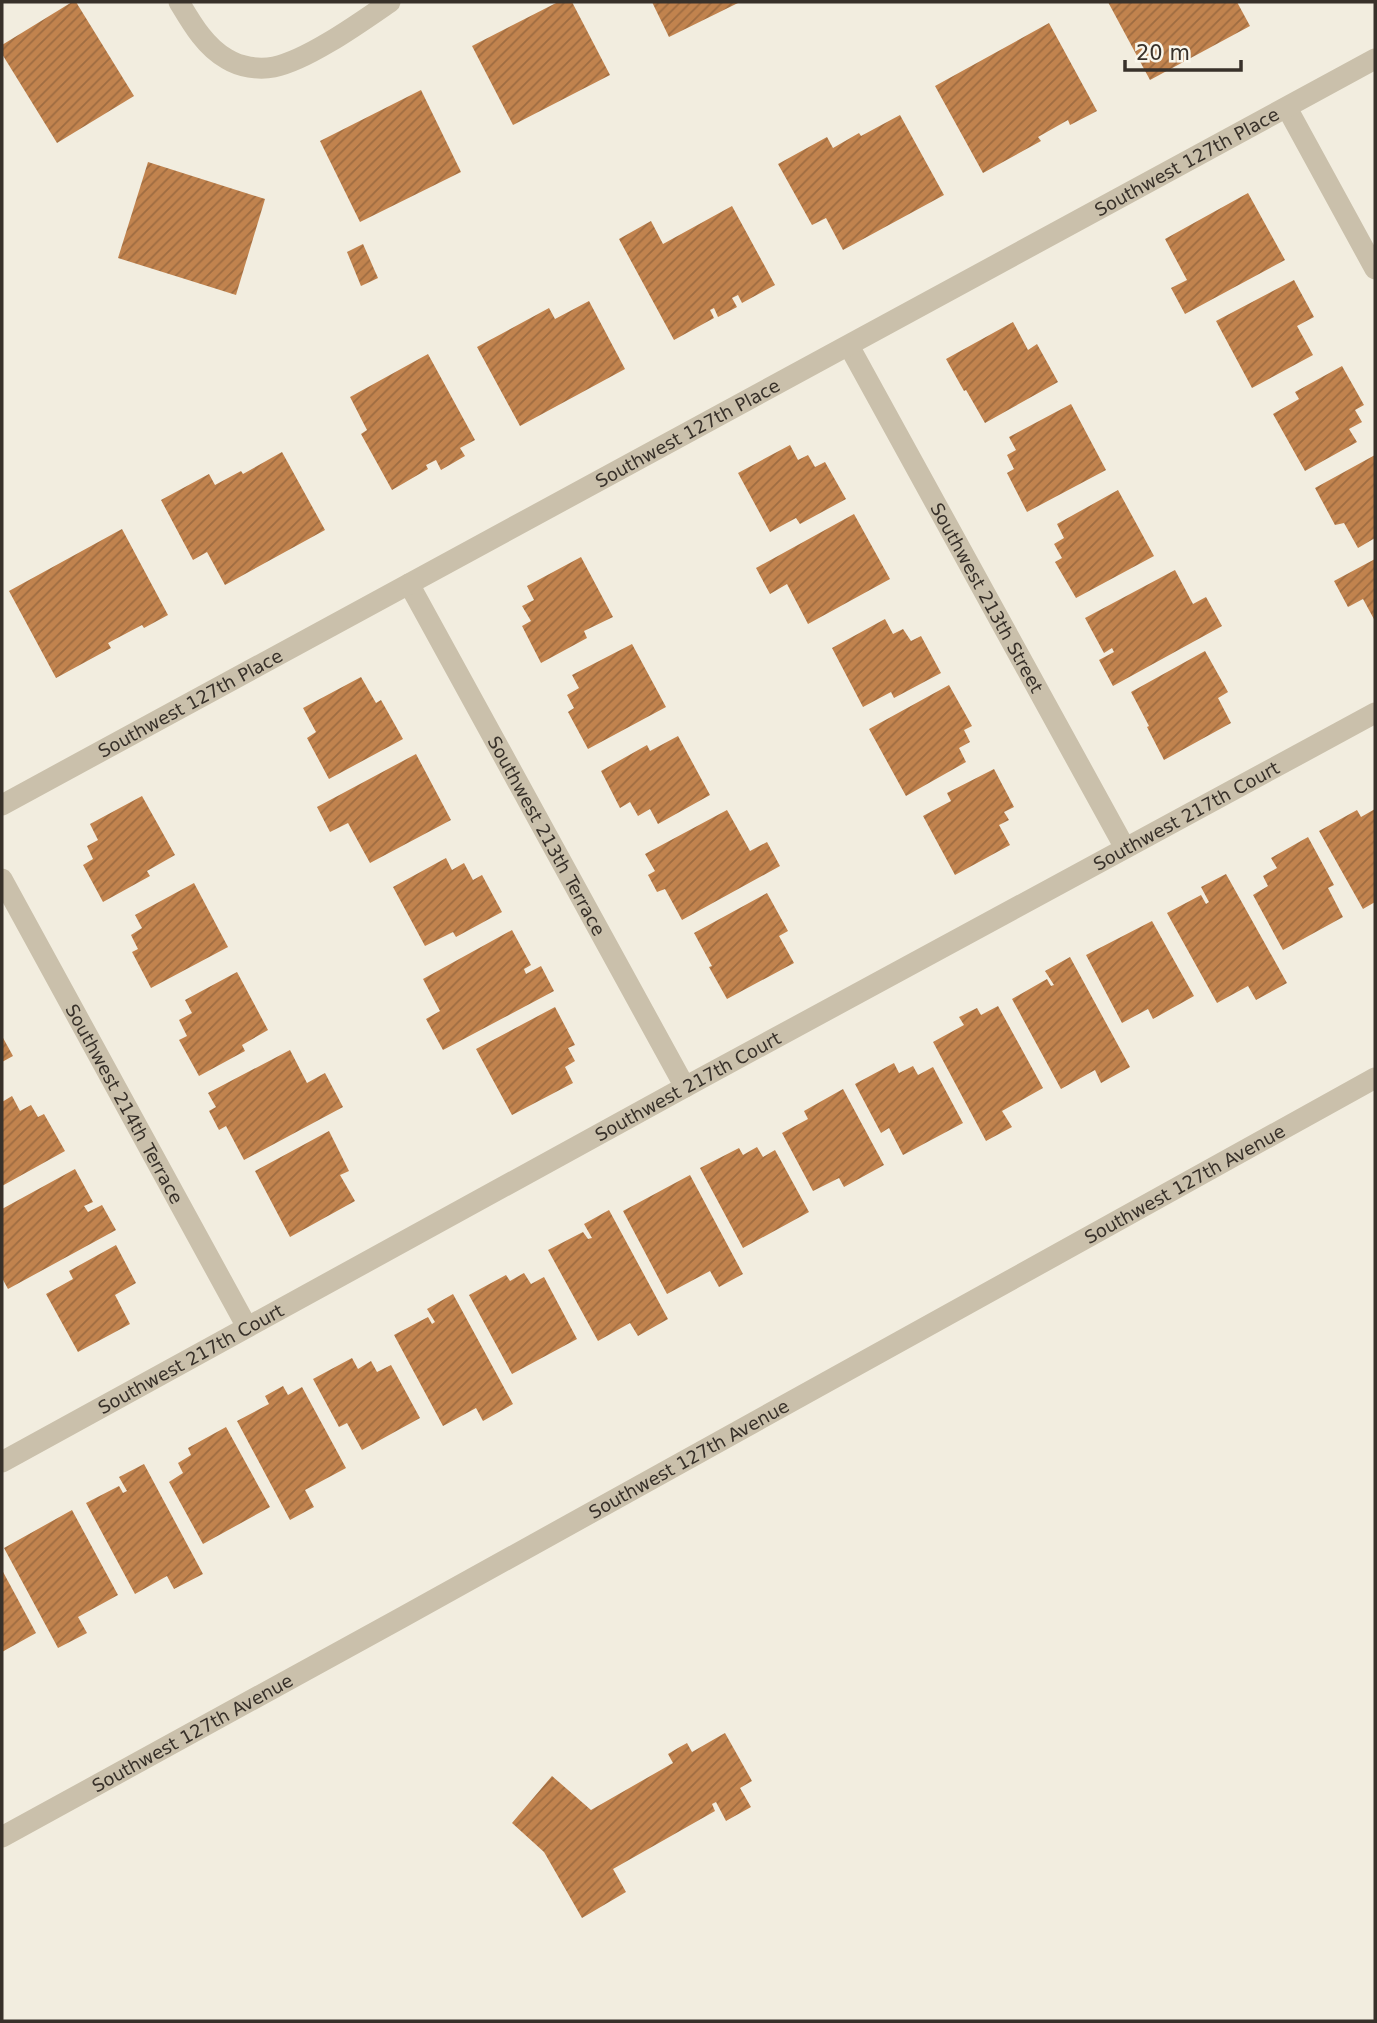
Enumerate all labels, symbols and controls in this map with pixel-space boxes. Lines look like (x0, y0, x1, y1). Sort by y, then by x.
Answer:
scale bar (1125, 28, 1240, 72)
text: 20 m (1136, 41, 1190, 65)
street label: Southwest 127th Place (1091, 103, 1282, 220)
street label: Southwest 127th Place (591, 374, 783, 491)
street label: Southwest 213th Street (927, 499, 1048, 696)
street label: Southwest 127th Place (94, 644, 286, 761)
street label: Southwest 213th Terrace (484, 732, 610, 939)
street label: Southwest 217th Court (1089, 757, 1283, 874)
street label: Southwest 214th Terrace (62, 1000, 188, 1207)
street label: Southwest 217th Court (591, 1027, 784, 1145)
street label: Southwest 127th Avenue (1081, 1120, 1288, 1248)
street label: Southwest 217th Court (94, 1299, 287, 1418)
street label: Southwest 127th Avenue (585, 1395, 792, 1522)
street label: Southwest 127th Avenue (88, 1669, 296, 1796)

